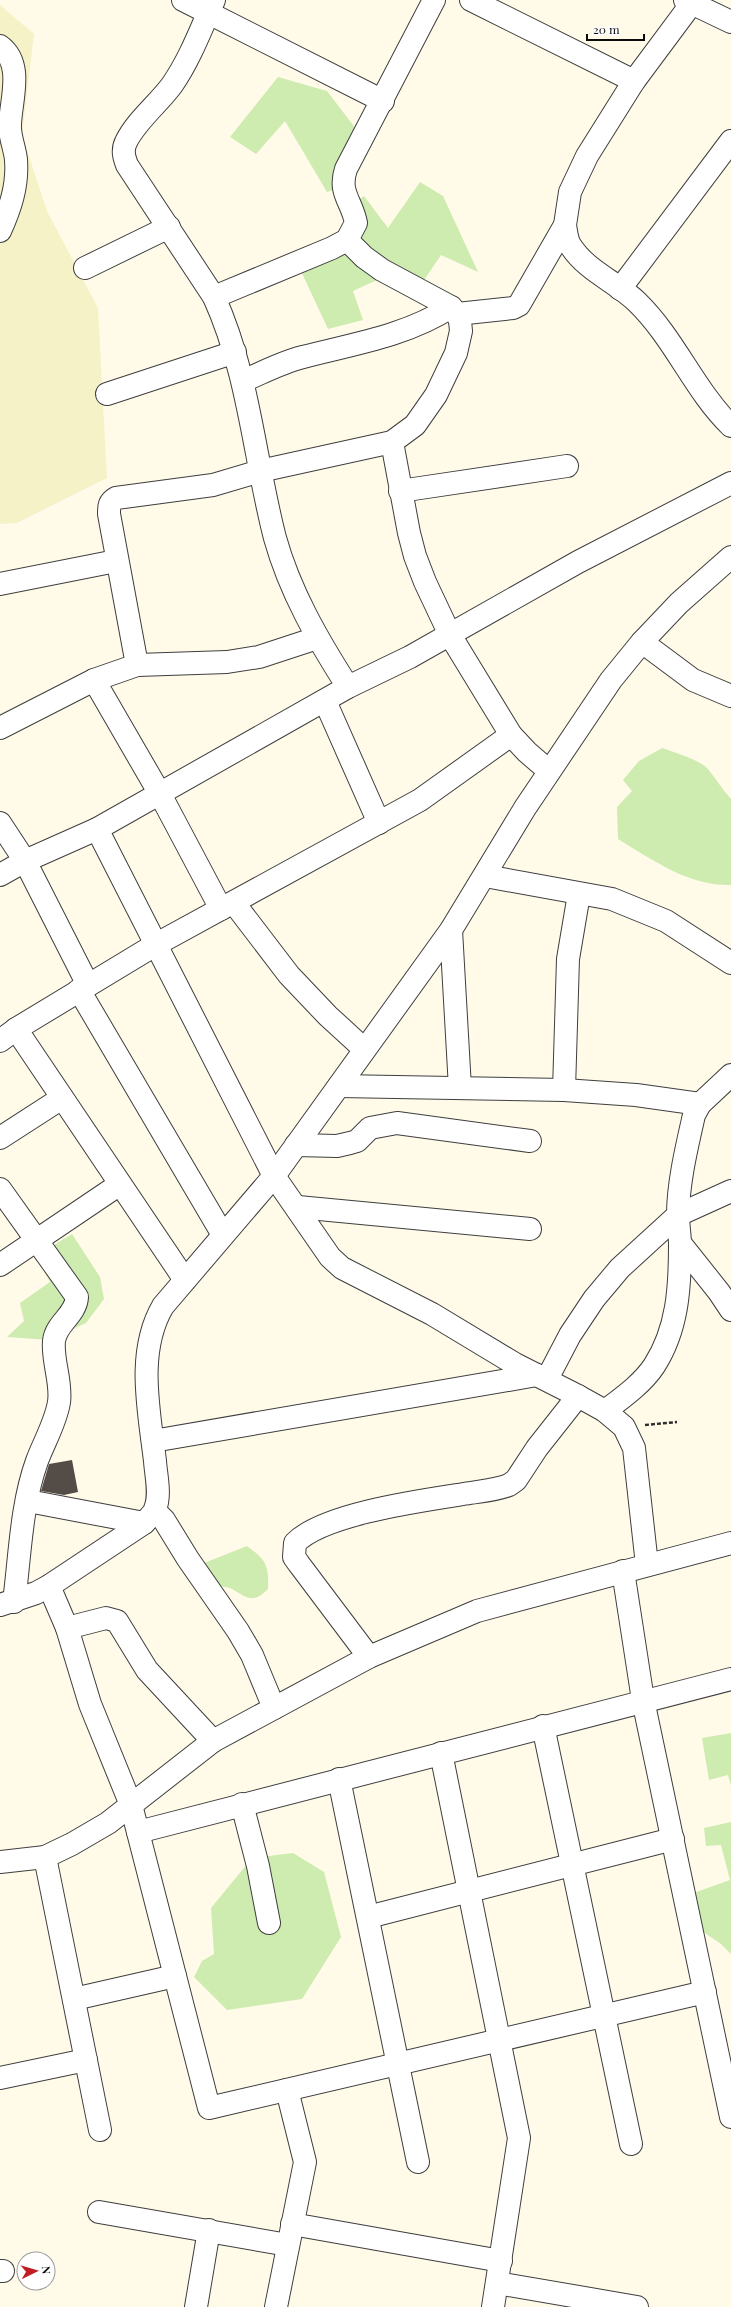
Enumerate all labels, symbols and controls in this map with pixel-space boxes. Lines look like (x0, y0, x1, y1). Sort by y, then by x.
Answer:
scale bar (587, 16, 644, 42)
text: 20 m (593, 21, 620, 37)
north arrow (16, 2251, 56, 2291)
text: N (39, 2265, 54, 2275)

